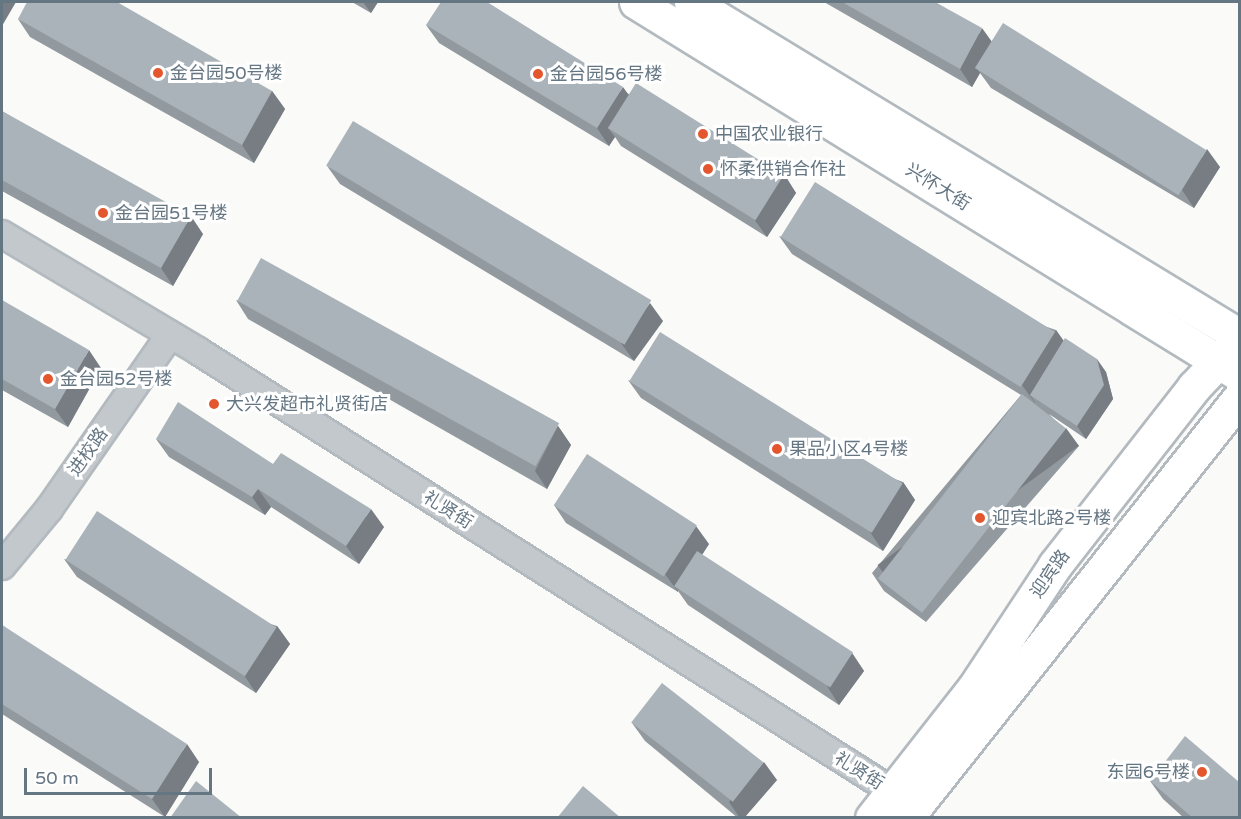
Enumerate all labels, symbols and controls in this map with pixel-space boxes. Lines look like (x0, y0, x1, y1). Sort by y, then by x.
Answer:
place label: 金台园50号楼 (170, 62, 283, 84)
place label: 金台园56号楼 (550, 63, 663, 85)
marker: 金台园50号楼 (151, 66, 165, 80)
marker: 金台园56号楼 (531, 67, 545, 81)
place label: 中国农业银行 (715, 123, 823, 145)
marker: 中国农业银行 (696, 127, 710, 141)
place label: 怀柔供销合作社 (720, 158, 846, 180)
street label: 兴怀大街 (902, 159, 974, 215)
marker: 怀柔供销合作社 (701, 162, 715, 176)
place label: 金台园51号楼 (115, 202, 228, 224)
marker: 金台园51号楼 (96, 206, 110, 220)
place label: 金台园52号楼 (60, 368, 173, 390)
marker: 金台园52号楼 (41, 372, 55, 386)
place label: 大兴发超市礼贤街店 (226, 393, 388, 415)
marker: 大兴发超市礼贤街店 (207, 397, 221, 411)
street label: 进校路 (64, 424, 112, 480)
place label: 果品小区4号楼 (789, 438, 908, 460)
marker: 果品小区4号楼 (770, 442, 784, 456)
street label: 礼贤街 (419, 487, 477, 533)
place label: 迎宾北路2号楼 (992, 507, 1111, 529)
marker: 迎宾北路2号楼 (973, 511, 987, 525)
street label: 迎宾路 (1026, 546, 1074, 602)
street label: 礼贤街 (830, 748, 888, 794)
scale bar (27, 756, 214, 794)
place label: 东园6号楼 (1107, 761, 1190, 783)
marker: 东园6号楼 (1195, 765, 1209, 779)
text: 50 m (35, 767, 79, 789)

